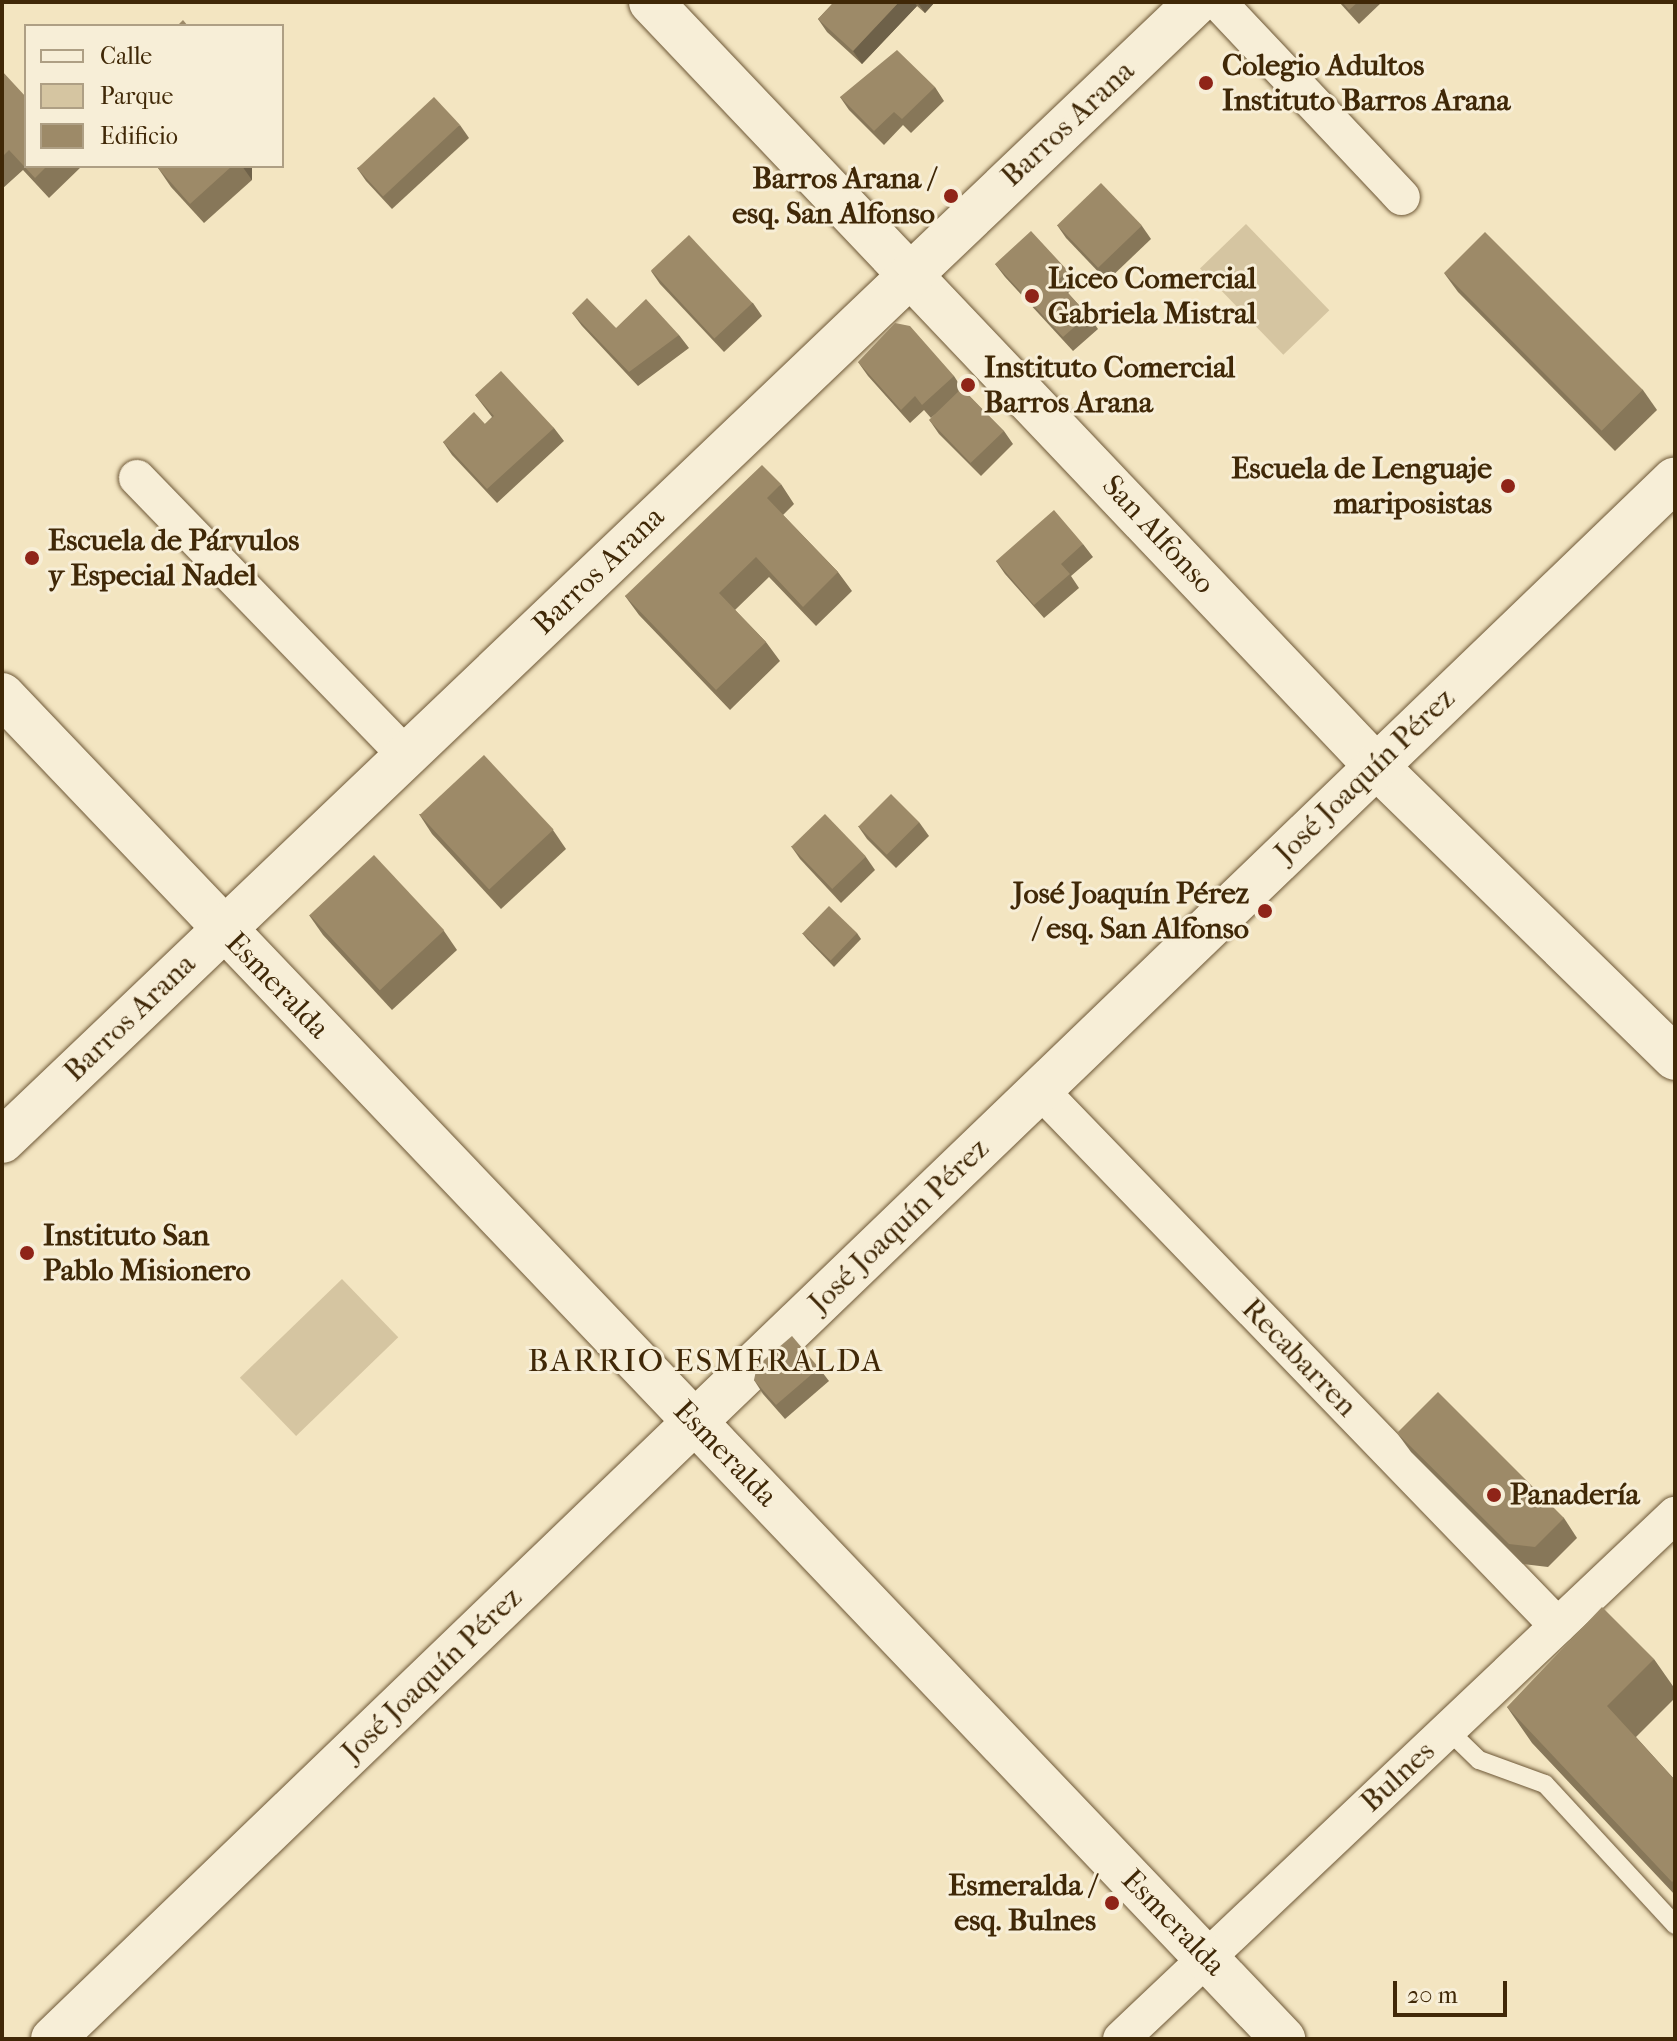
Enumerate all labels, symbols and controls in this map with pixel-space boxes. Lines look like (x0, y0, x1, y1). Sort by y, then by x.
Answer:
legend (24, 24, 284, 168)
text: Calle (100, 42, 152, 70)
place label: Colegio Adultos Instituto Barros Arana (1222, 48, 1510, 118)
street label: Barros Arana (994, 53, 1142, 195)
marker: Colegio Adultos Instituto Barros Arana (1197, 74, 1215, 92)
text: Parque (100, 82, 173, 110)
text: Edificio (100, 122, 178, 150)
place label: Barros Arana / esq. San Alfonso (732, 161, 935, 232)
marker: Barros Arana / esq. San Alfonso (942, 187, 960, 205)
place label: Liceo Comercial Gabriela Mistral (1048, 261, 1256, 332)
marker: Liceo Comercial Gabriela Mistral (1023, 287, 1041, 305)
place label: Instituto Comercial Barros Arana (984, 350, 1235, 420)
marker: Instituto Comercial Barros Arana (959, 376, 977, 394)
place label: Escuela de Lenguaje mariposistas (1231, 451, 1492, 522)
street label: San Alfonso (1094, 468, 1222, 602)
marker: Escuela de Lenguaje mariposistas (1499, 477, 1517, 495)
street label: Barros Arana (526, 499, 672, 643)
place label: Escuela de Párvulos y Especial Nadel (48, 523, 299, 594)
marker: Escuela de Párvulos y Especial Nadel (23, 549, 41, 567)
street label: José Joaquín Pérez (1268, 681, 1462, 871)
place label: José Joaquín Pérez / esq. San Alfonso (1013, 876, 1249, 946)
marker: José Joaquín Pérez / esq. San Alfonso (1256, 902, 1274, 920)
street label: Esmeralda (218, 925, 336, 1047)
street label: Barros Arana (57, 946, 203, 1090)
street label: José Joaquín Pérez (802, 1131, 996, 1321)
place label: Instituto San Pablo Misionero (43, 1218, 251, 1288)
marker: Instituto San Pablo Misionero (18, 1244, 36, 1262)
street label: Recabarren (1234, 1291, 1364, 1425)
district label: BARRIO ESMERALDA (528, 1342, 884, 1380)
street label: Esmeralda (666, 1393, 784, 1515)
place label: Panadería (1510, 1477, 1640, 1513)
marker: Panadería (1485, 1486, 1503, 1504)
street label: José Joaquín Pérez (335, 1580, 529, 1770)
street label: Bulnes (1354, 1734, 1442, 1820)
street label: Esmeralda (1114, 1862, 1232, 1984)
place label: Esmeralda / esq. Bulnes (948, 1868, 1096, 1938)
marker: Esmeralda / esq. Bulnes (1103, 1894, 1121, 1912)
scale bar (1397, 1965, 1511, 2015)
text: 20 m (1407, 1981, 1458, 2009)

